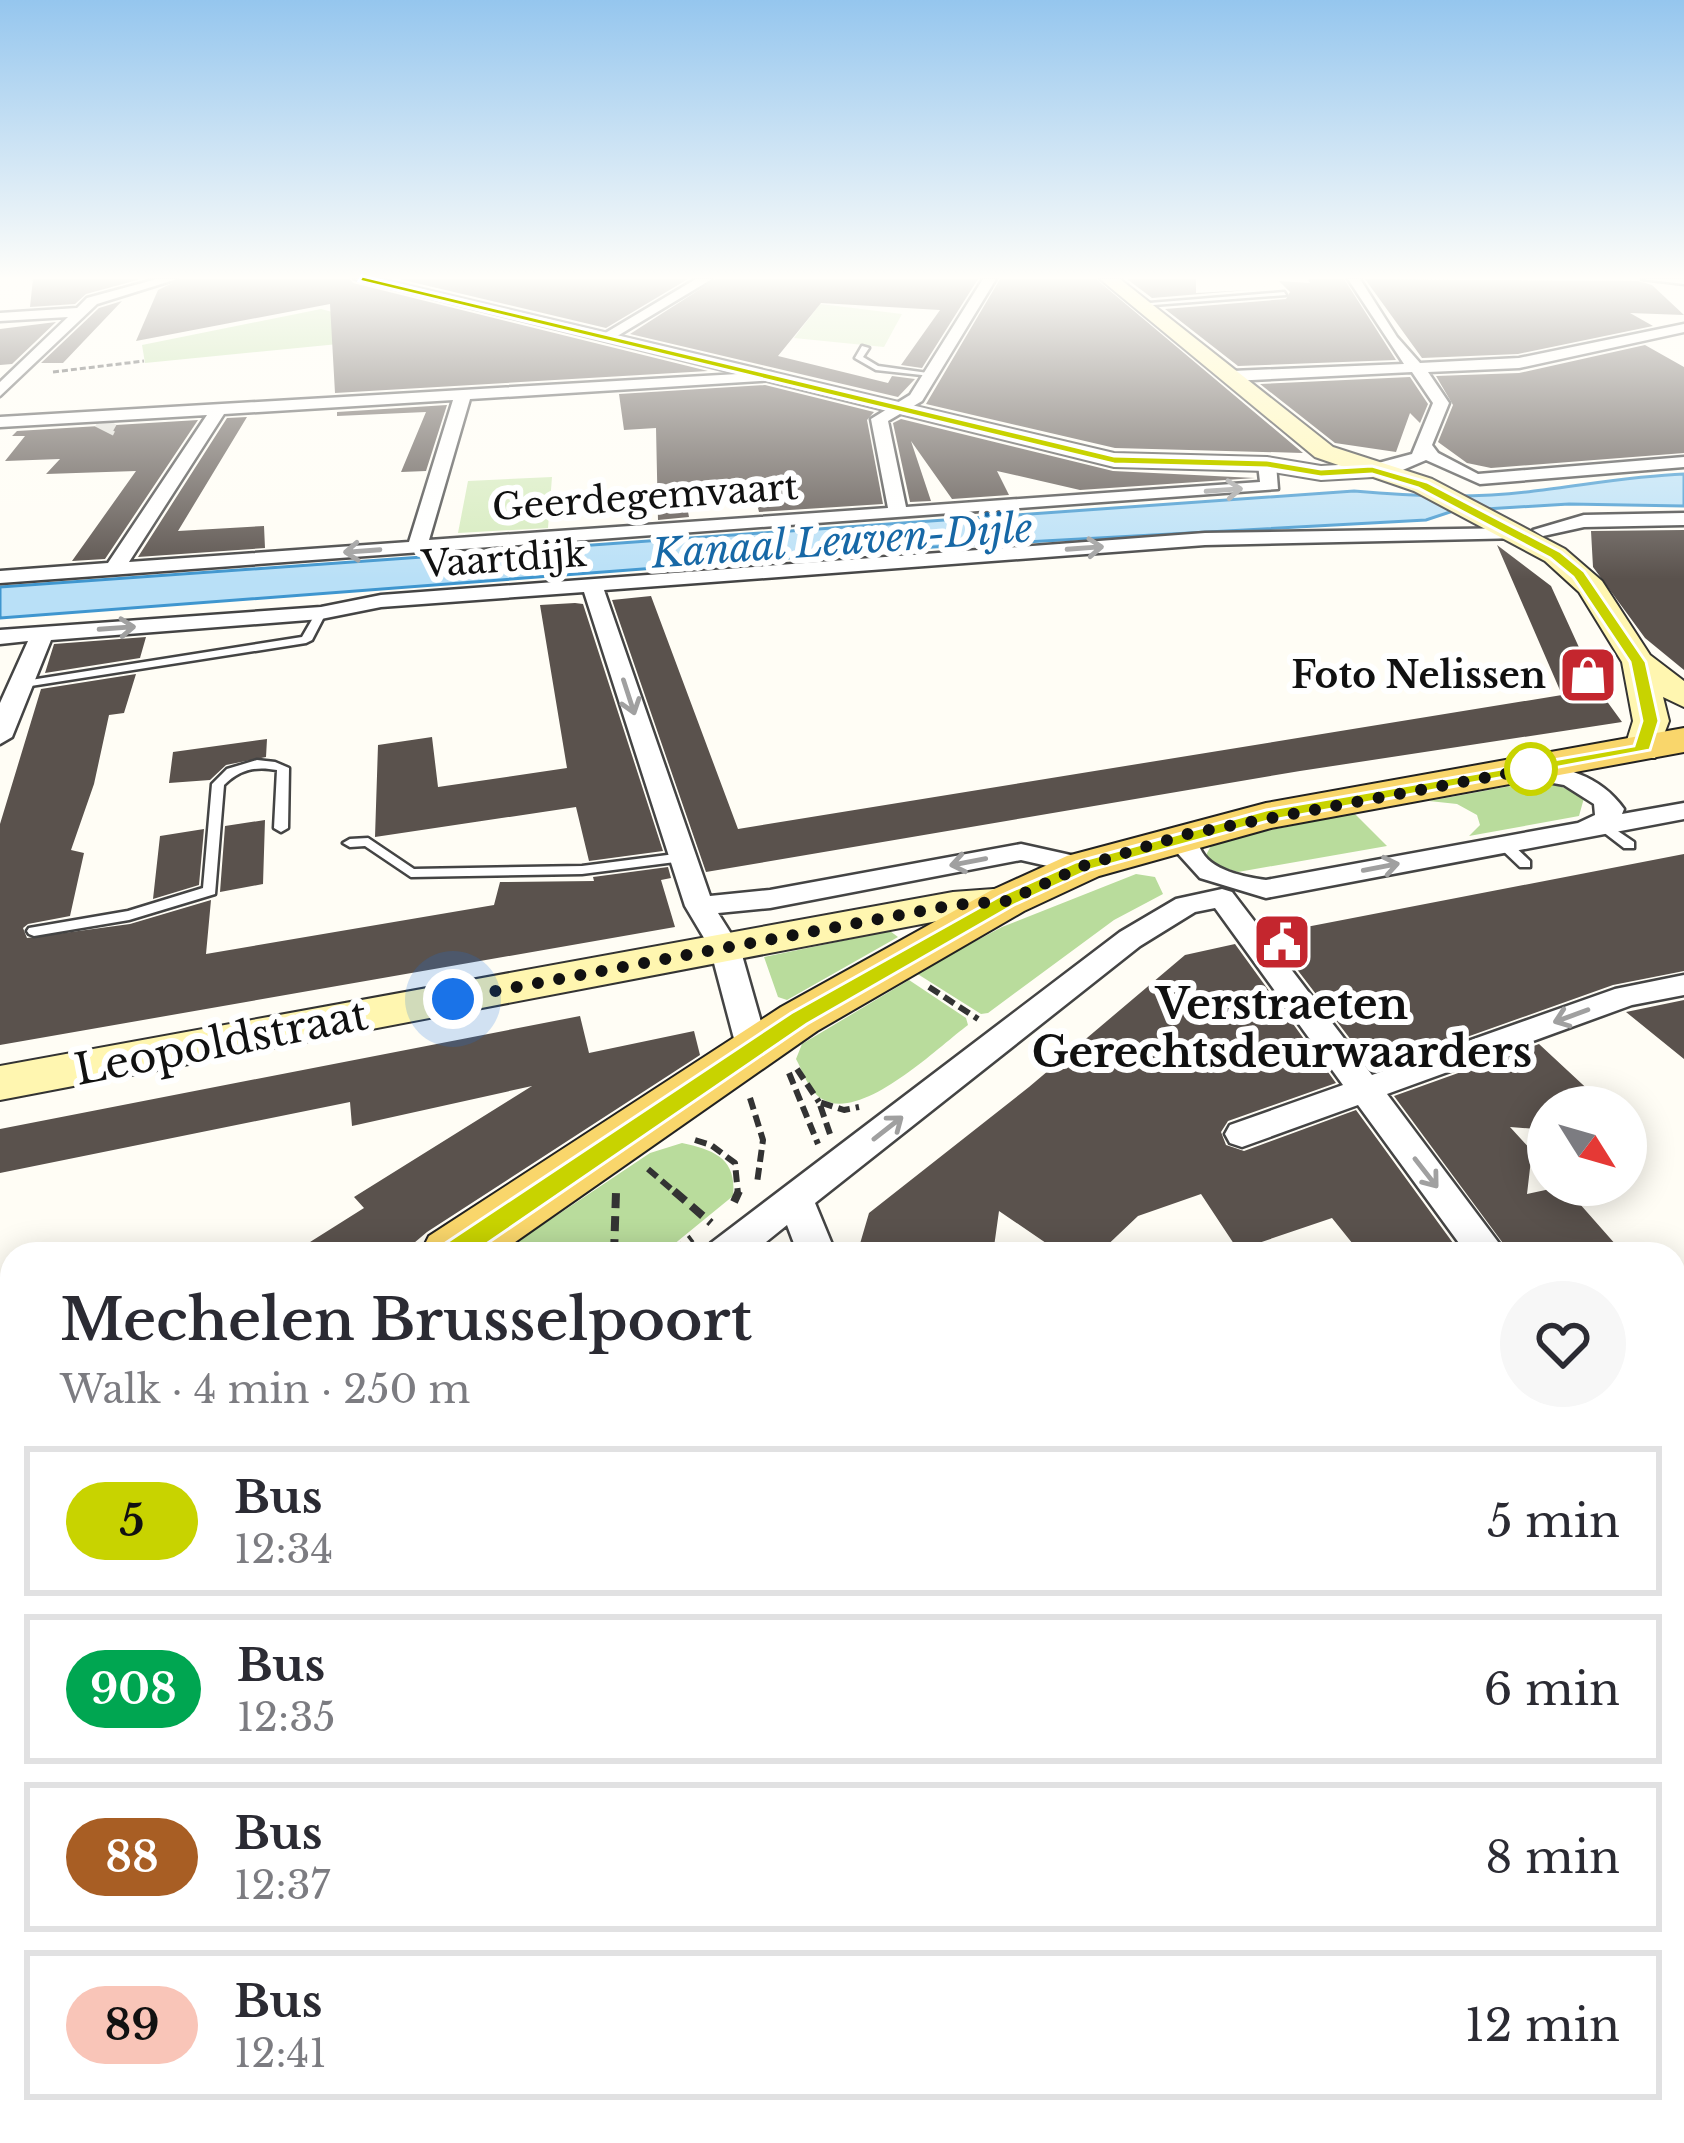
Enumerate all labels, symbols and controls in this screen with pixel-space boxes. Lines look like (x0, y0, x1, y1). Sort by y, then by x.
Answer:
street label: Geerdegemvaart (491, 464, 800, 530)
one-way arrow (1204, 478, 1243, 501)
water label: Kanaal Leuven-Dijle (649, 503, 1034, 579)
street label: Vaartdijk (419, 531, 588, 587)
one-way arrow (1065, 537, 1104, 560)
one-way arrow (343, 540, 382, 563)
one-way arrow (97, 617, 136, 640)
shop icon: Foto Nelissen (1557, 644, 1619, 706)
place label: Foto Nelissen (1291, 653, 1546, 698)
one-way arrow (620, 678, 641, 715)
unlabelled marker (1506, 744, 1556, 794)
one-way arrow (949, 852, 988, 874)
one-way arrow (1360, 855, 1399, 877)
public building icon: Verstraeten Gerechtsdeurwaarders (1251, 911, 1313, 973)
your location (423, 969, 483, 1029)
place label: Verstraeten Gerechtsdeurwaarders (1032, 978, 1532, 1078)
street label: Leopoldstraat (70, 988, 372, 1096)
one-way arrow (1554, 1007, 1591, 1028)
north arrow (1527, 1086, 1647, 1206)
map controls (1527, 1086, 1647, 1206)
one-way arrow (871, 1115, 903, 1142)
one-way arrow (1412, 1156, 1439, 1188)
button: heart (1500, 1281, 1626, 1407)
text: Mechelen Brusselpoort (60, 1285, 752, 1355)
text: Walk · 4 min · 250 m (60, 1365, 470, 1414)
text: Bus (234, 1469, 322, 1525)
text: 5 min (1487, 1493, 1620, 1549)
text: 5 (120, 1495, 145, 1547)
text: 12:34 (234, 1525, 333, 1574)
text: Bus (237, 1637, 325, 1693)
text: 6 min (1484, 1661, 1620, 1717)
text: 908 (90, 1663, 177, 1715)
text: 12:35 (237, 1693, 335, 1742)
text: Bus (234, 1805, 322, 1861)
text: 8 min (1485, 1829, 1620, 1885)
text: 88 (105, 1831, 159, 1883)
text: 12:37 (234, 1861, 330, 1910)
text: Bus (234, 1973, 322, 2029)
text: 12 min (1465, 1997, 1620, 2053)
text: 89 (105, 1999, 159, 2051)
text: 12:41 (234, 2029, 327, 2078)

